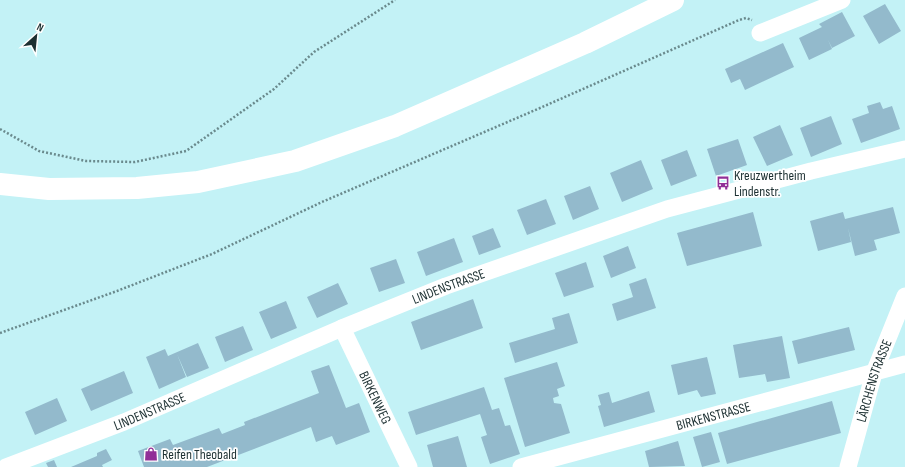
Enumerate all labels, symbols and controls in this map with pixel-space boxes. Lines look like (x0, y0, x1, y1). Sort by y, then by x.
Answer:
north arrow (16, 16, 56, 56)
text: N (35, 20, 46, 35)
place label: Kreuzwertheim Lindenstr. (734, 167, 806, 200)
bus stop icon: Kreuzwertheim Lindenstr. (715, 175, 731, 191)
street label: LINDENSTRASSE (410, 265, 487, 308)
street label: LÄRCHENSTRASSE (853, 337, 896, 424)
street label: BIRKENWEG (355, 368, 395, 427)
street label: LINDENSTRASSE (111, 388, 188, 434)
street label: BIRKENSTRASSE (674, 398, 753, 434)
shop icon: Reifen Theobald (143, 446, 159, 462)
place label: Reifen Theobald (162, 446, 237, 463)

